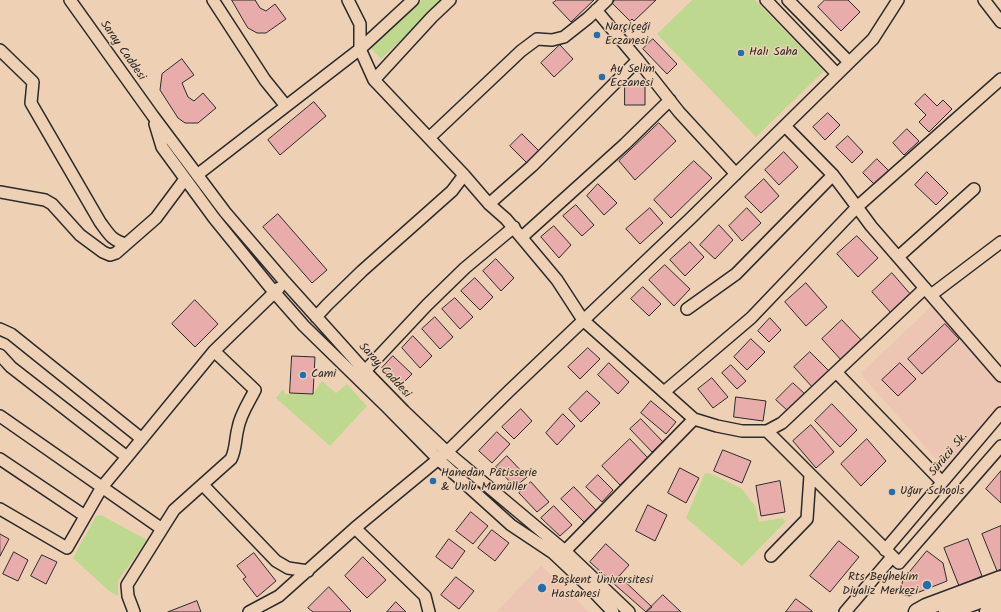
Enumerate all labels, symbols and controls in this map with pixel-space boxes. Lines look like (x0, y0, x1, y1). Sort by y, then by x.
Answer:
street label: Saray Caddesi (96, 18, 148, 84)
place label: Narçiçeği Eczanesi (605, 21, 650, 49)
marker: Narçiçeği Eczanesi (592, 30, 602, 40)
place label: Halı Saha (749, 46, 798, 60)
marker: Halı Saha (736, 48, 746, 58)
place label: Ay Selim Eczanesi (610, 63, 655, 91)
marker: Ay Selim Eczanesi (597, 72, 607, 82)
street label: Saray Caddesi (355, 340, 413, 402)
place label: Cami (311, 368, 336, 382)
marker: Cami (298, 370, 308, 380)
street label: Sürücü Sk. (927, 430, 971, 480)
place label: Hanedan Pâtisserie & Unlu Mamüller (441, 467, 537, 495)
marker: Hanedan Pâtisserie & Unlu Mamüller (428, 476, 438, 486)
place label: Uğur Schools (900, 485, 964, 499)
marker: Uğur Schools (887, 487, 897, 497)
place label: Rts Beyhekim Diyaliz Merkezi (842, 571, 918, 599)
place label: Başkent Üniversitesi Hastanesi (551, 574, 653, 602)
marker: Rts Beyhekim Diyaliz Merkezi (921, 579, 933, 591)
marker: Başkent Üniversitesi Hastanesi (536, 582, 548, 594)

